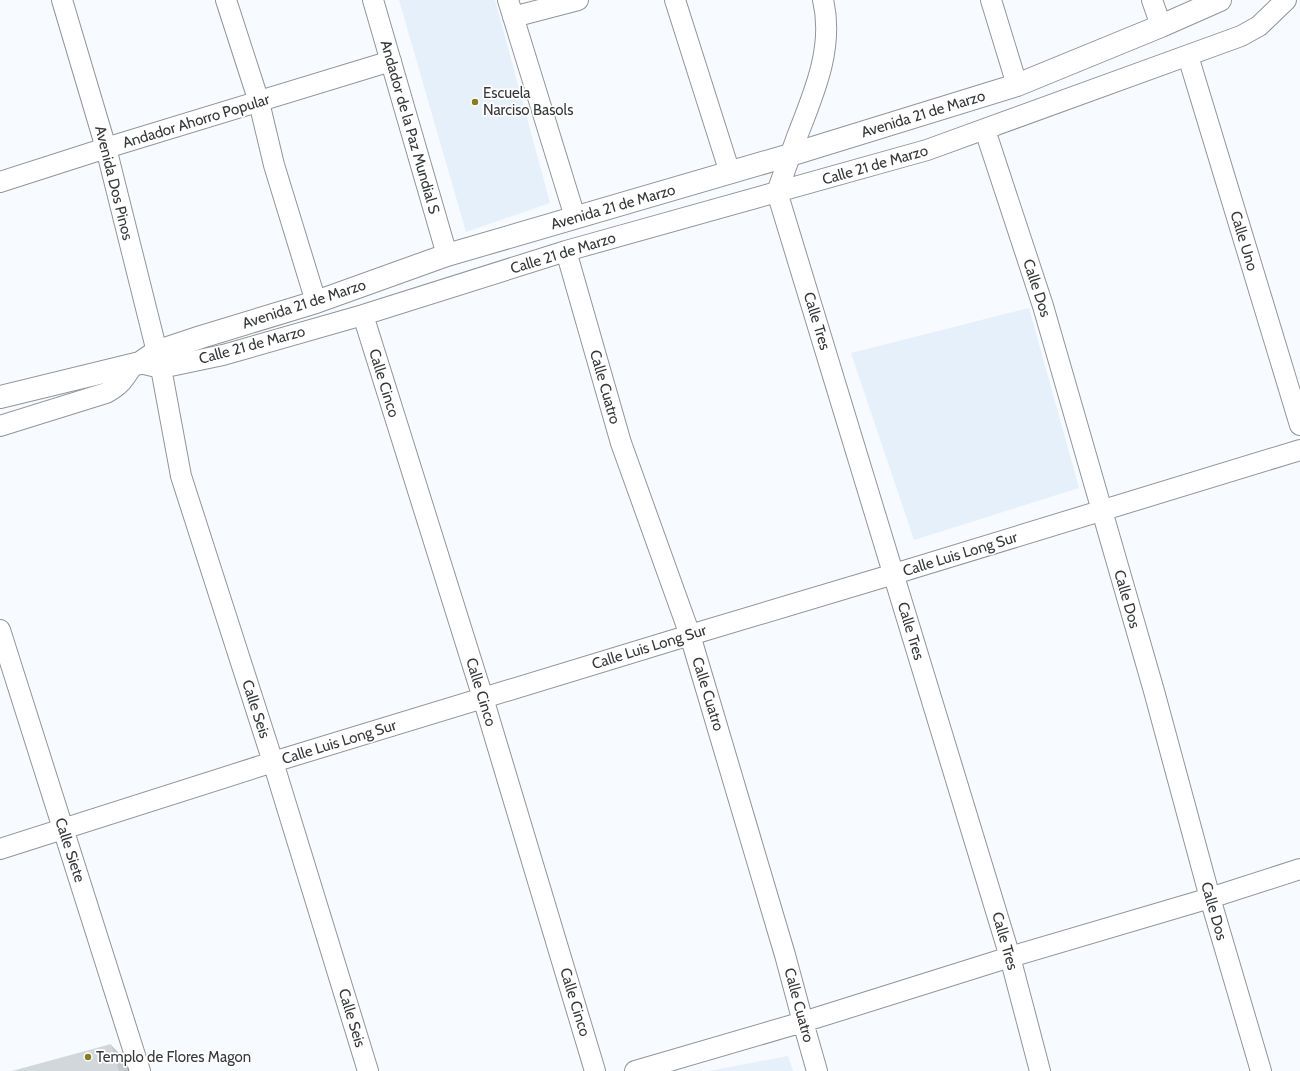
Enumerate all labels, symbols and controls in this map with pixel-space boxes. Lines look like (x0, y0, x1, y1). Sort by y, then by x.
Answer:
street label: Andador de la Paz Mundial S (377, 38, 444, 216)
place label: Escuela Narciso Basols (483, 84, 573, 119)
street label: Avenida 21 de Marzo (859, 87, 987, 141)
street label: Andador Ahorro Popular (120, 90, 272, 152)
marker: Escuela Narciso Basols (470, 97, 480, 107)
street label: Avenida Dos Pinos (91, 124, 137, 242)
street label: Calle 21 de Marzo (820, 141, 930, 189)
street label: Avenida 21 de Marzo (549, 181, 677, 233)
street label: Calle Uno (1226, 209, 1262, 273)
street label: Calle 21 de Marzo (508, 228, 618, 278)
street label: Calle Dos (1019, 257, 1055, 319)
street label: Avenida 21 de Marzo (240, 276, 368, 332)
street label: Calle Tres (800, 290, 834, 352)
street label: Calle 21 de Marzo (197, 322, 307, 368)
street label: Calle Cinco (365, 347, 403, 419)
street label: Calle Cuatro (586, 348, 624, 426)
street label: Calle Luis Long Sur (901, 528, 1020, 580)
street label: Calle Dos (1110, 568, 1144, 630)
street label: Calle Tres (894, 600, 928, 662)
street label: Calle Luis Long Sur (590, 621, 709, 673)
street label: Calle Cuatro (688, 655, 728, 733)
street label: Calle Cinco (462, 656, 500, 728)
street label: Calle Seis (238, 678, 274, 740)
street label: Calle Luis Long Sur (280, 716, 399, 768)
street label: Calle Siete (51, 815, 89, 885)
street label: Calle Dos (1197, 880, 1231, 942)
street label: Calle Tres (988, 910, 1022, 972)
street label: Calle Cinco (556, 966, 594, 1038)
street label: Calle Cuatro (780, 966, 818, 1044)
street label: Calle Seis (335, 987, 369, 1049)
place label: Templo de Flores Magon (96, 1048, 251, 1066)
marker: Templo de Flores Magon (83, 1052, 93, 1062)

